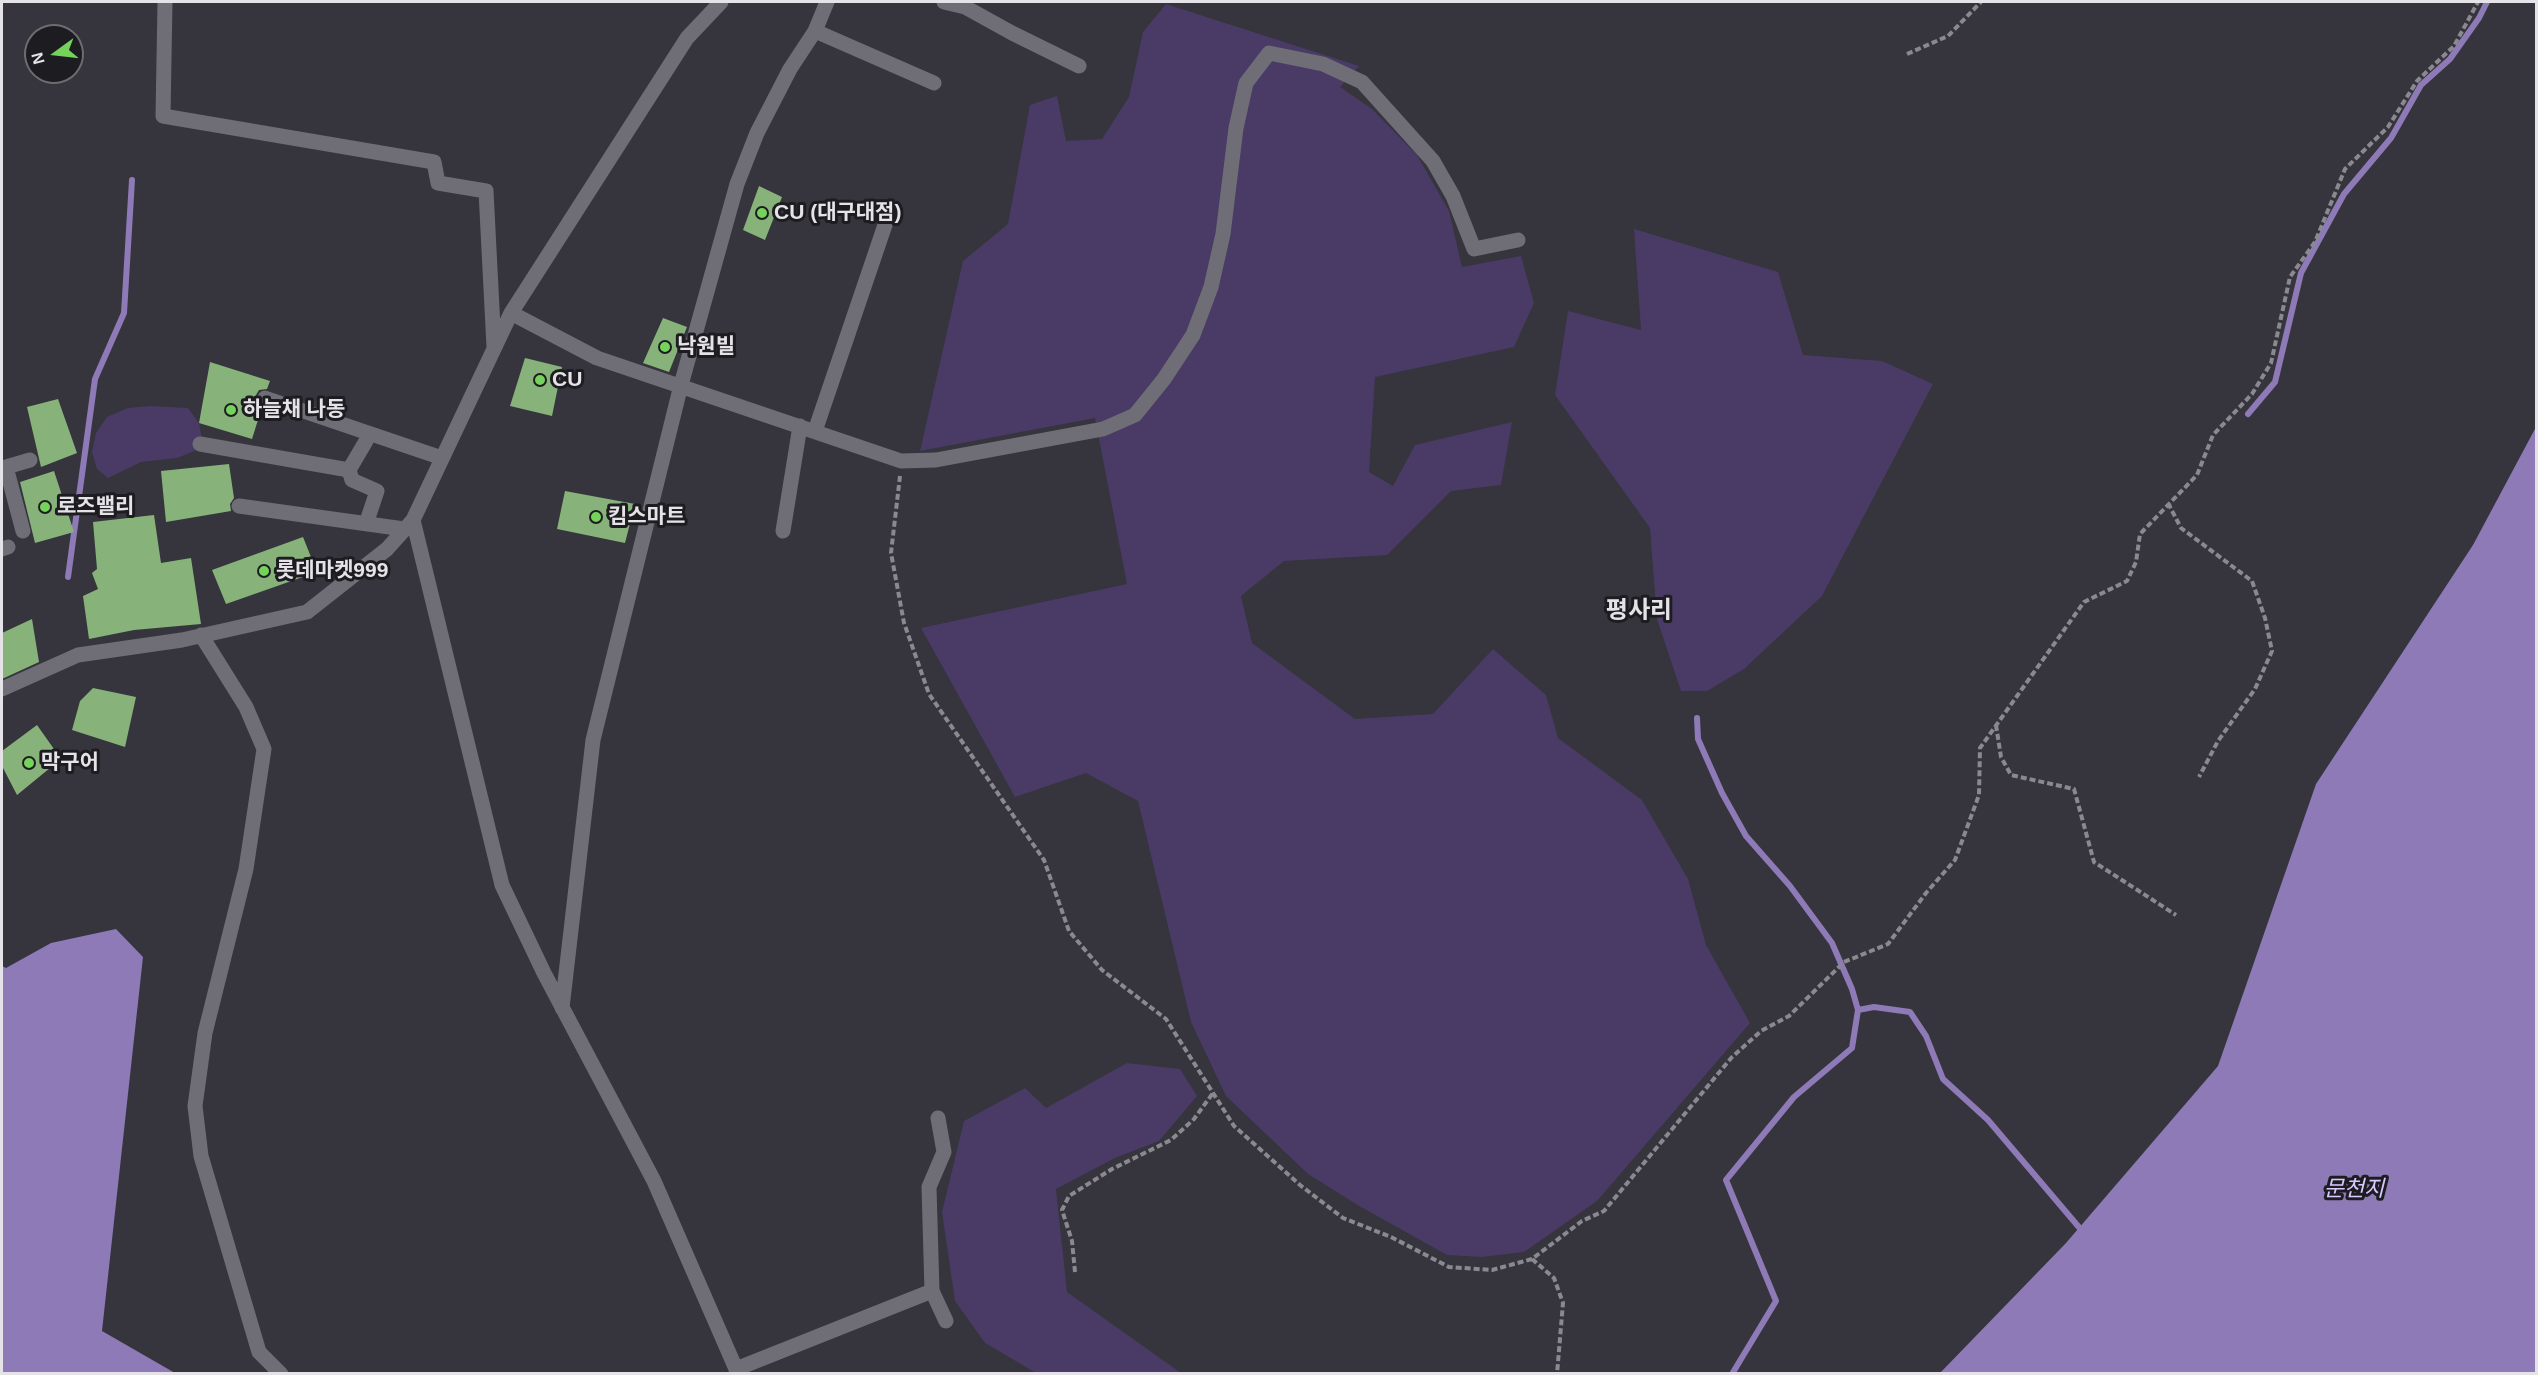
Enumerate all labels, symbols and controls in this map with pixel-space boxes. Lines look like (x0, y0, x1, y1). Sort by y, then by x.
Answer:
north arrow (24, 24, 84, 84)
text: N (28, 50, 48, 66)
place label: CU (대구대점) (774, 200, 901, 226)
marker: CU (대구대점) (755, 206, 769, 220)
place label: 낙원빌 (677, 334, 735, 360)
marker: 낙원빌 (658, 340, 672, 354)
place label: CU (552, 367, 582, 393)
marker: CU (533, 373, 547, 387)
place label: 하늘채 나동 (243, 397, 345, 423)
marker: 하늘채 나동 (224, 403, 238, 417)
place label: 로즈밸리 (57, 494, 134, 520)
marker: 로즈밸리 (38, 500, 52, 514)
place label: 킴스마트 (608, 504, 685, 530)
marker: 킴스마트 (589, 510, 603, 524)
place label: 롯데마켓999 (276, 558, 388, 584)
marker: 롯데마켓999 (257, 564, 271, 578)
district label: 평사리 (1606, 597, 1672, 625)
place label: 막구어 (41, 750, 99, 776)
marker: 막구어 (22, 756, 36, 770)
water label: 문천지 (2324, 1177, 2384, 1203)

